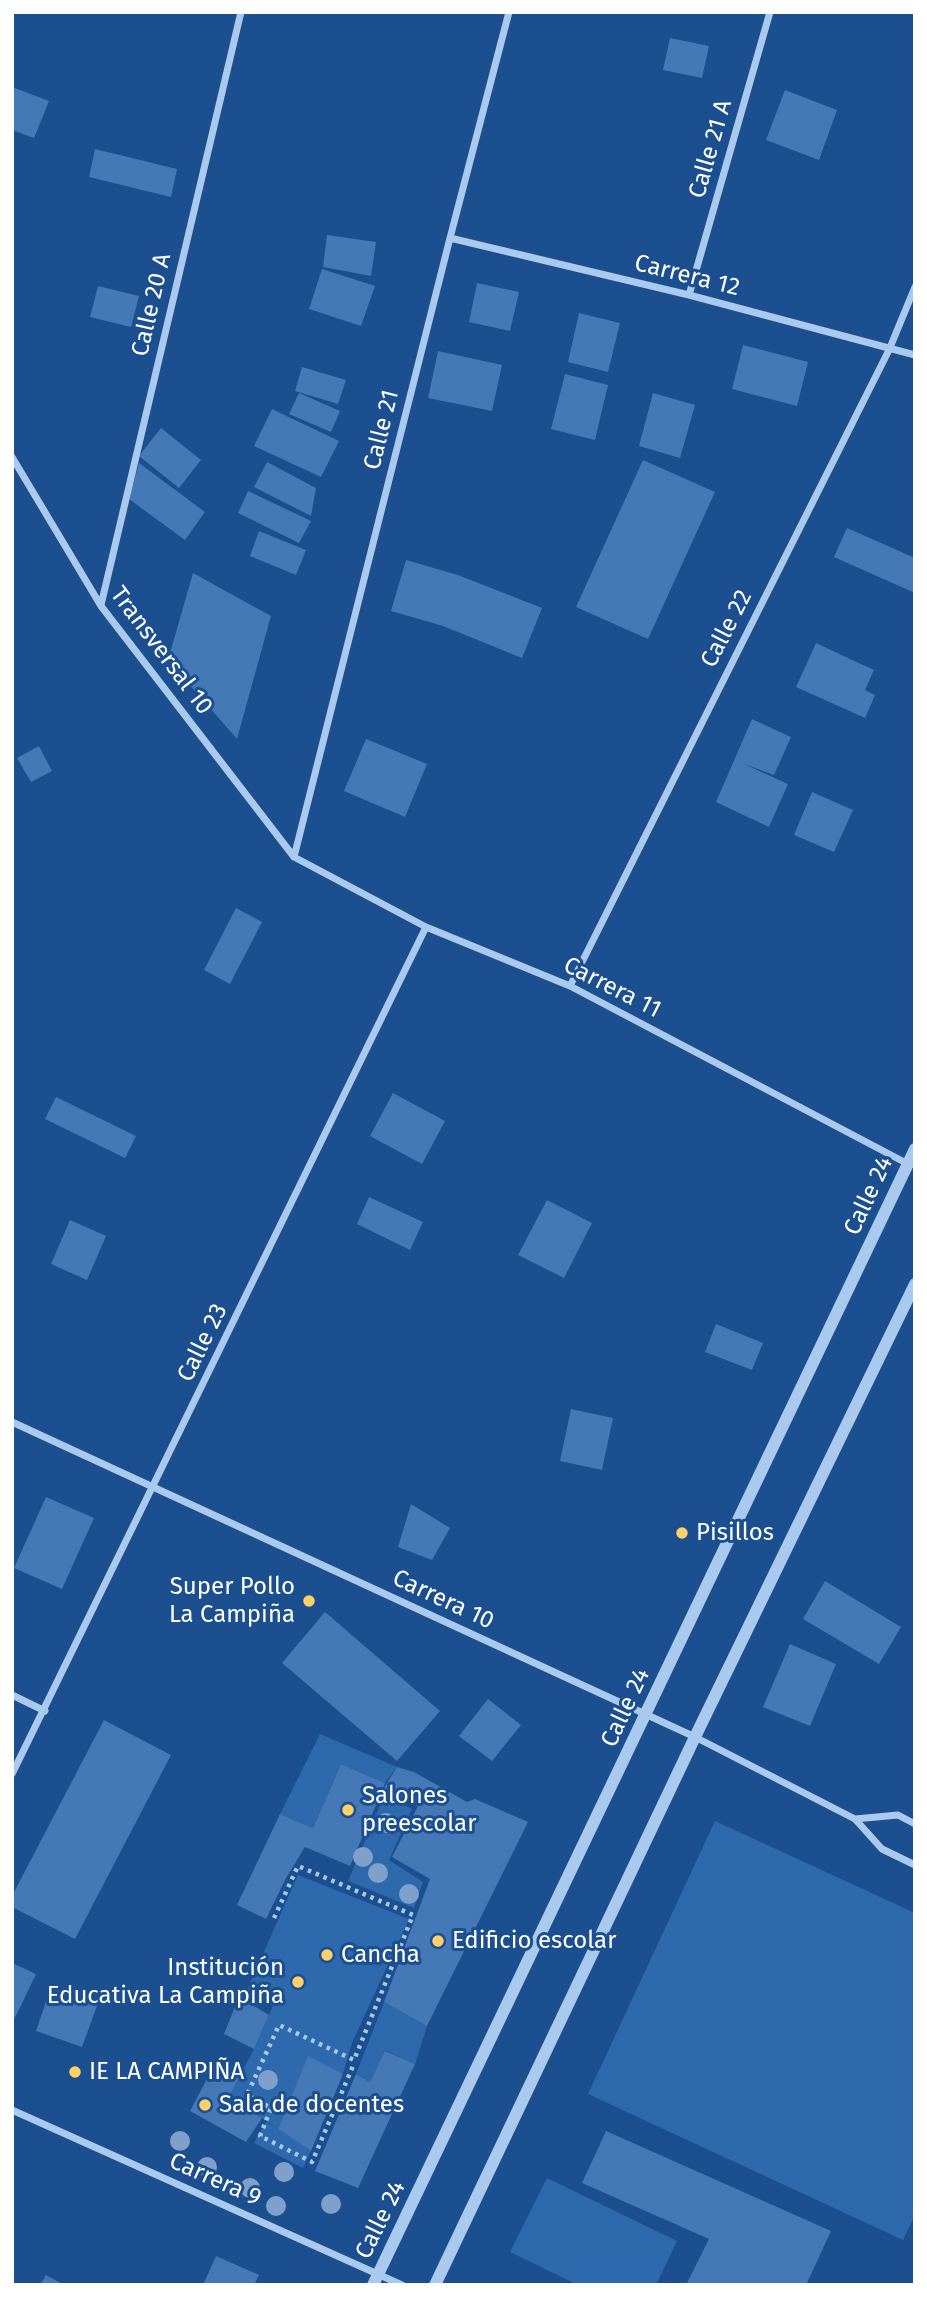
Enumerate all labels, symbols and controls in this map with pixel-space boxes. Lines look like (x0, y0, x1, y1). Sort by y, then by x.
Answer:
street label: Calle 21 A (683, 96, 739, 202)
street label: Carrera 12 (631, 249, 743, 303)
street label: Calle 20 A (126, 251, 178, 359)
street label: Calle 21 (358, 387, 406, 473)
street label: Transversal 10 (104, 581, 218, 721)
street label: Calle 22 (695, 585, 759, 673)
street label: Carrera 11 (558, 951, 666, 1025)
street label: Calle 24 (838, 1152, 900, 1240)
street label: Calle 23 (172, 1299, 234, 1387)
place label: Pisillos (696, 1519, 774, 1547)
marker: Pisillos (674, 1525, 690, 1541)
street label: Carrera 10 (388, 1564, 498, 1636)
place label: Super Pollo La Campiña (169, 1573, 295, 1629)
marker: Super Pollo La Campiña (301, 1593, 317, 1609)
street label: Calle 24 (595, 1664, 657, 1752)
place label: Salones preescolar (362, 1782, 476, 1838)
marker: Salones preescolar (340, 1802, 356, 1818)
place label: Edificio escolar (452, 1927, 616, 1955)
marker: Edificio escolar (430, 1933, 446, 1949)
place label: Cancha (341, 1941, 420, 1969)
marker: Cancha (319, 1947, 335, 1963)
place label: Institución Educativa La Campiña (47, 1954, 284, 2010)
marker: Institución Educativa La Campiña (290, 1974, 306, 1990)
place label: IE LA CAMPIÑA (89, 2058, 244, 2086)
marker: IE LA CAMPIÑA (67, 2064, 83, 2080)
place label: Sala de docentes (219, 2091, 404, 2119)
marker: Sala de docentes (197, 2097, 213, 2113)
street label: Carrera 9 (165, 2147, 265, 2213)
street label: Calle 24 (350, 2176, 412, 2264)

